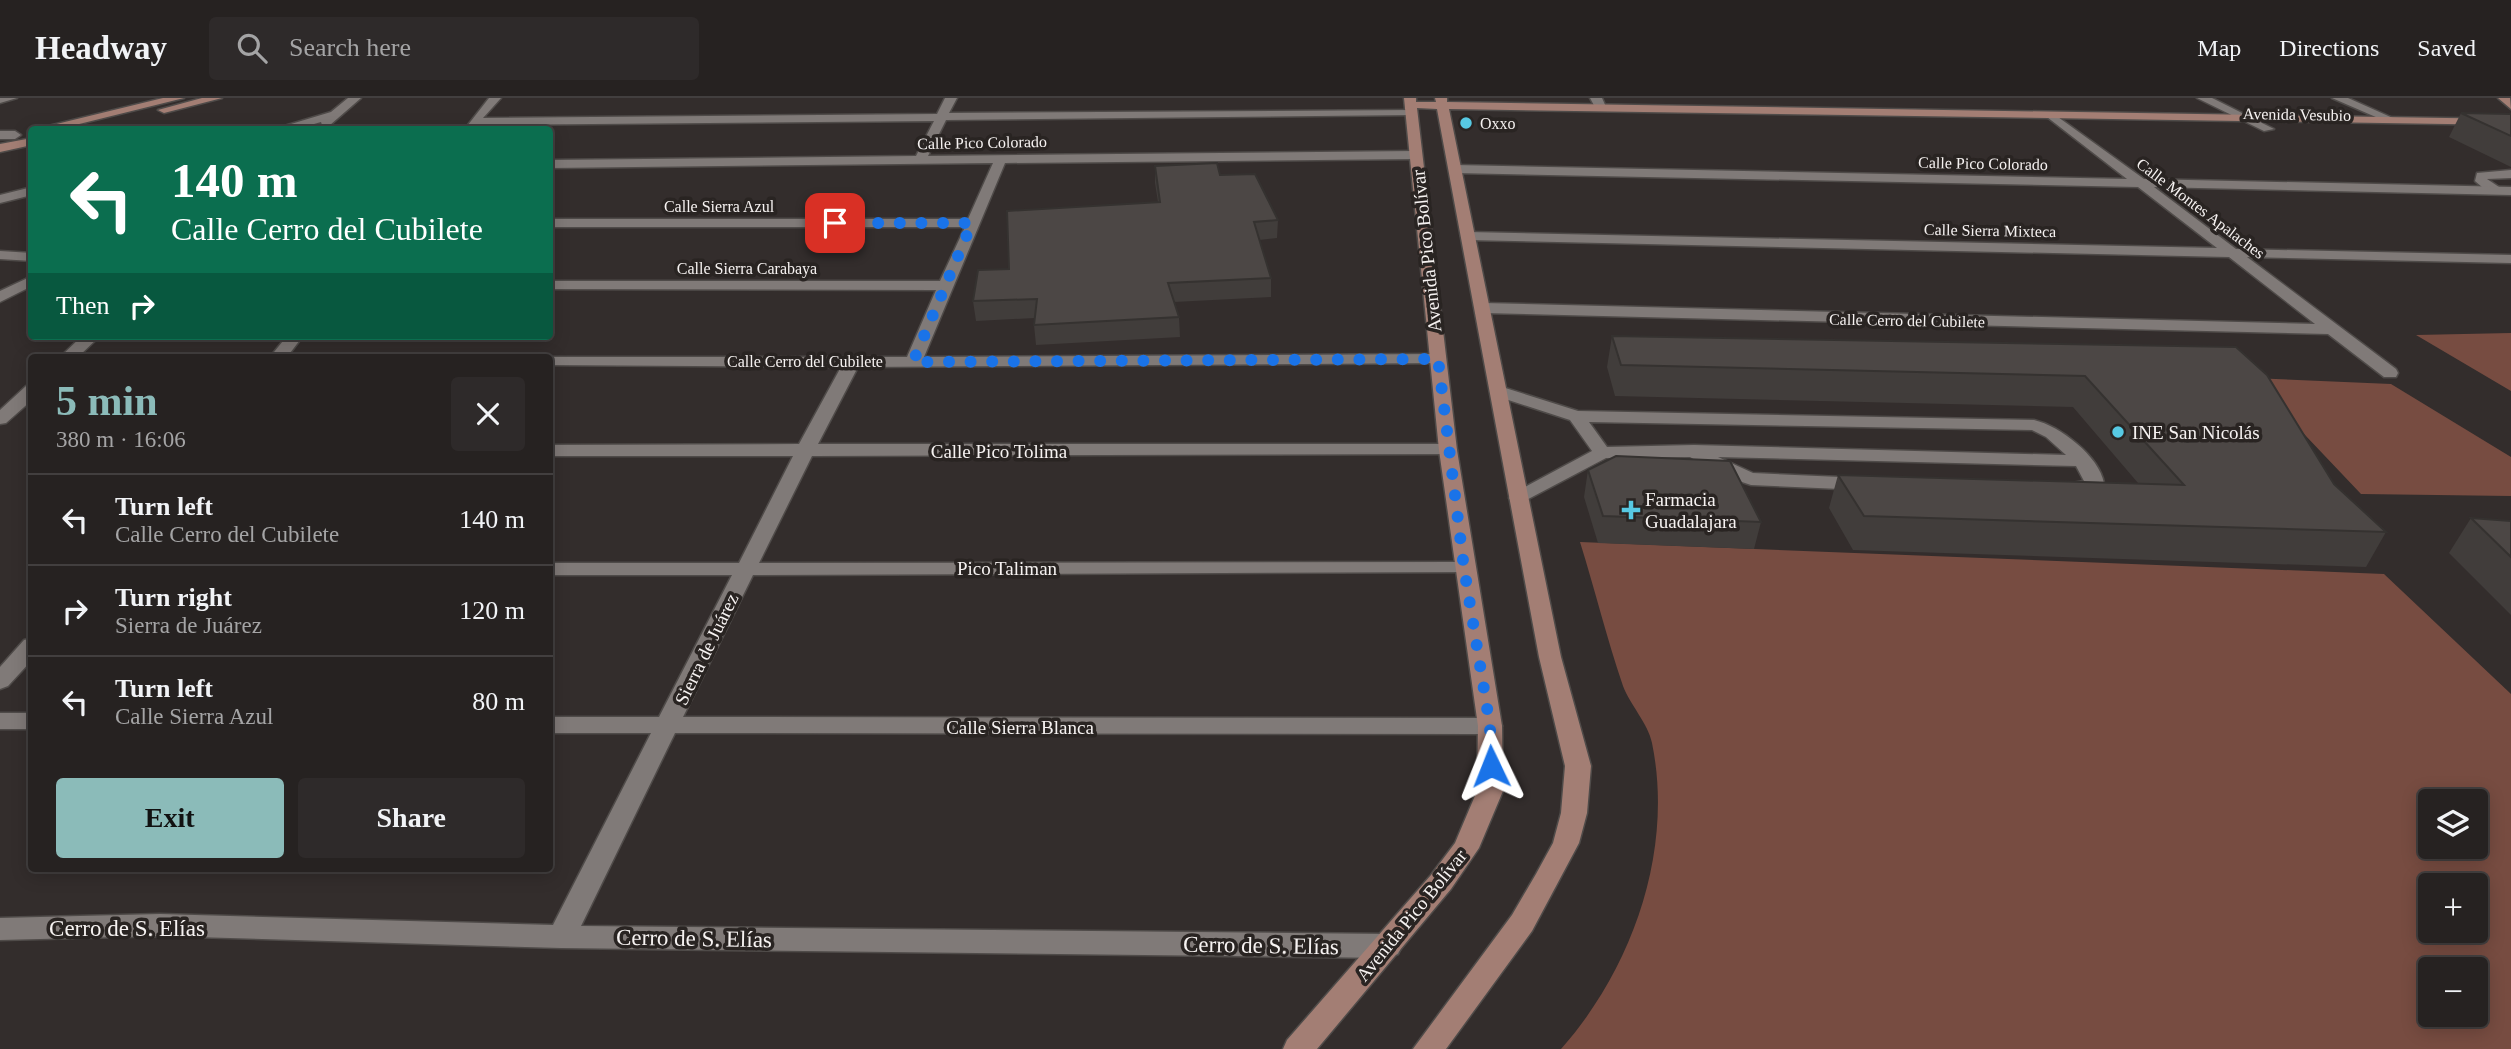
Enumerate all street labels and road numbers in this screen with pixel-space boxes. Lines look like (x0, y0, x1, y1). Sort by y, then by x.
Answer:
street label: Avenida Vesubio (2243, 105, 2351, 124)
street label: Calle Pico Colorado (917, 133, 1047, 152)
street label: Calle Pico Colorado (1918, 154, 2048, 173)
street label: Calle Montes Apalaches (2133, 155, 2268, 263)
street label: Avenida Pico Bolívar (1407, 168, 1445, 333)
street label: Calle Sierra Azul (664, 198, 775, 215)
street label: Calle Sierra Mixteca (1924, 221, 2056, 240)
street label: Calle Sierra Carabaya (677, 260, 817, 278)
street label: Calle Cerro del Cubilete (1829, 311, 1985, 330)
street label: Calle Cerro del Cubilete (727, 353, 883, 370)
street label: Calle Pico Tolima (931, 441, 1068, 462)
street label: Pico Taliman (957, 558, 1058, 579)
street label: Sierra de Juárez (670, 590, 742, 708)
street label: Calle Sierra Blanca (946, 717, 1094, 738)
street label: Avenida Pico Bolívar (1352, 845, 1471, 985)
street label: Cerro de S. Elías (49, 916, 205, 941)
street label: Cerro de S. Elías (616, 925, 772, 952)
street label: Cerro de S. Elías (1183, 932, 1339, 959)

